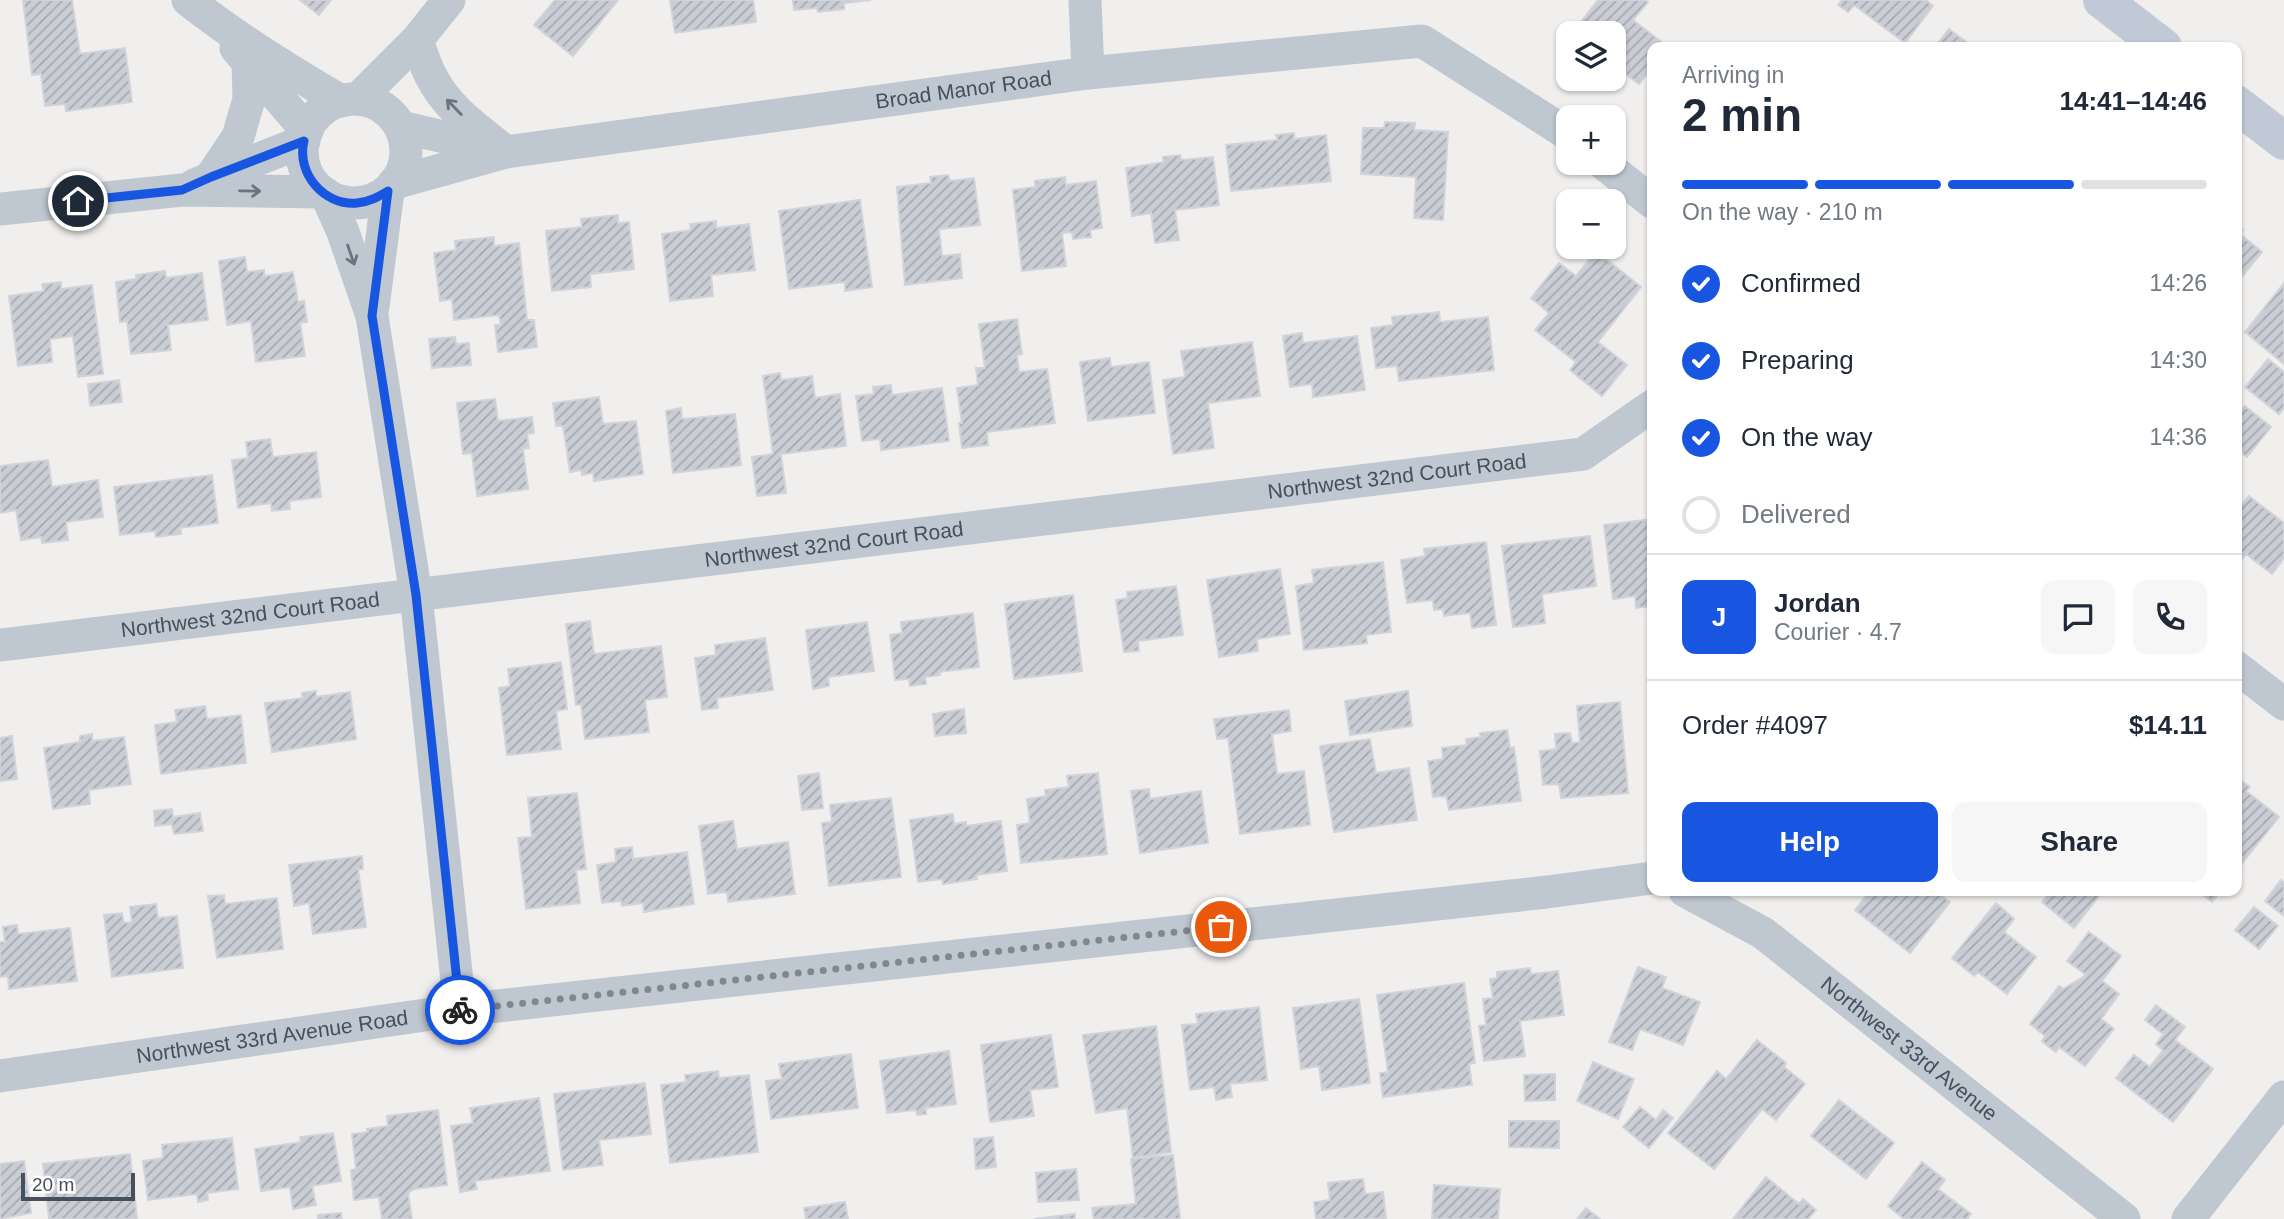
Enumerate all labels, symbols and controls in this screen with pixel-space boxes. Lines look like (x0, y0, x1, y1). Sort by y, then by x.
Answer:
map controls (1556, 21, 1626, 259)
button: layers (1556, 21, 1626, 91)
text: Arriving in (1682, 62, 1784, 88)
street label: Broad Manor Road (874, 66, 1053, 113)
text: 14:41–14:46 (2060, 86, 2207, 116)
text: 2 min (1682, 89, 1802, 141)
one-way arrow (445, 99, 462, 116)
button: + (1556, 105, 1626, 175)
pin (48, 171, 108, 231)
icon: home (59, 182, 97, 220)
one-way arrow (239, 184, 262, 198)
button: − (1556, 189, 1626, 259)
text: On the way · 210 m (1682, 199, 1883, 225)
one-way arrow (346, 243, 358, 265)
icon: check (1682, 265, 1720, 303)
text: Confirmed (1741, 268, 1861, 298)
text: 14:26 (2149, 270, 2207, 296)
icon: check (1682, 342, 1720, 380)
text: Preparing (1741, 345, 1854, 375)
text: 14:30 (2149, 347, 2207, 373)
icon: check (1682, 419, 1720, 457)
text: On the way (1741, 422, 1873, 452)
text: 14:36 (2149, 424, 2207, 450)
street label: Northwest 32nd Court Road (1266, 449, 1527, 503)
text: Delivered (1741, 499, 1851, 529)
street label: Northwest 32nd Court Road (703, 517, 965, 571)
button: chat (2041, 580, 2115, 654)
button: phone (2133, 580, 2207, 654)
street label: Northwest 32nd Court Road (119, 587, 381, 641)
text: Jordan (1774, 588, 1861, 618)
text: J (1712, 602, 1726, 632)
text: Courier · 4.7 (1774, 619, 1902, 645)
text: Order #4097 (1682, 710, 1828, 740)
text: $14.11 (2129, 710, 2207, 740)
button: Help (1682, 802, 1938, 882)
button: Share (1952, 802, 2207, 882)
pin (1191, 897, 1251, 957)
icon: bag (1202, 908, 1240, 946)
street label: Northwest 33rd Avenue (1817, 972, 2002, 1125)
courier (425, 975, 495, 1045)
icon: bike (441, 991, 479, 1029)
street label: Northwest 33rd Avenue Road (135, 1006, 409, 1067)
scale bar (21, 1170, 135, 1202)
text: 20 m (32, 1174, 74, 1195)

